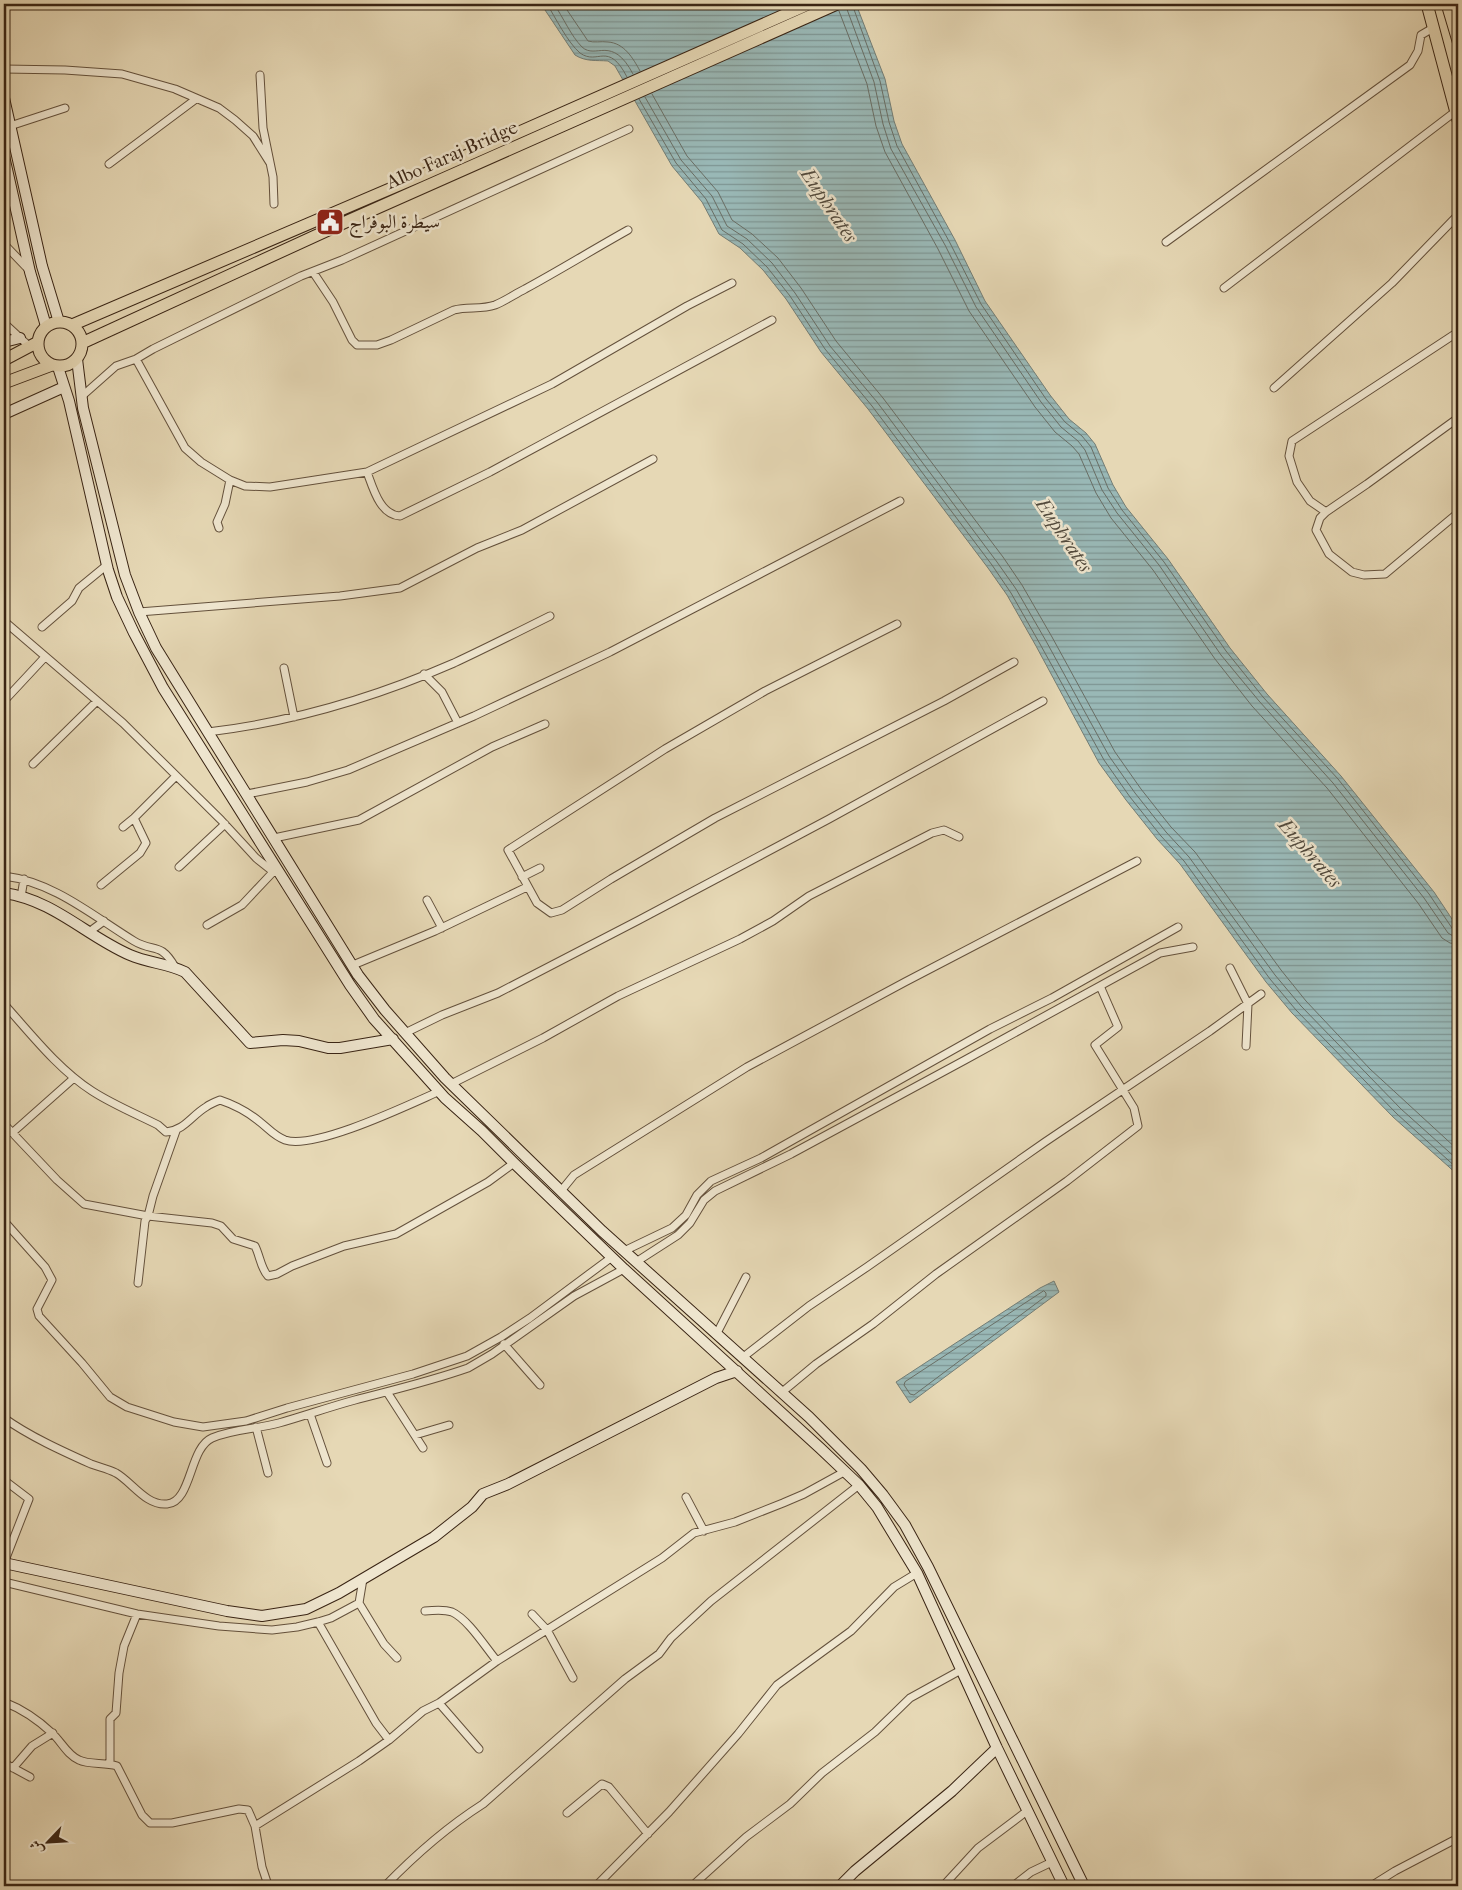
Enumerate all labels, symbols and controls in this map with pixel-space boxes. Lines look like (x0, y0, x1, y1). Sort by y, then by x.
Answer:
street label: Albo Faraj Bridge (382, 116, 521, 194)
water label: Euphrates (795, 163, 863, 247)
public building icon: سيطرة البوفراج (315, 207, 345, 237)
place label: سيطرة البوفراج (349, 211, 440, 239)
water label: Euphrates (1030, 493, 1098, 577)
water label: Euphrates (1273, 813, 1347, 893)
north arrow (22, 1818, 72, 1868)
text: ش (26, 1837, 47, 1857)

